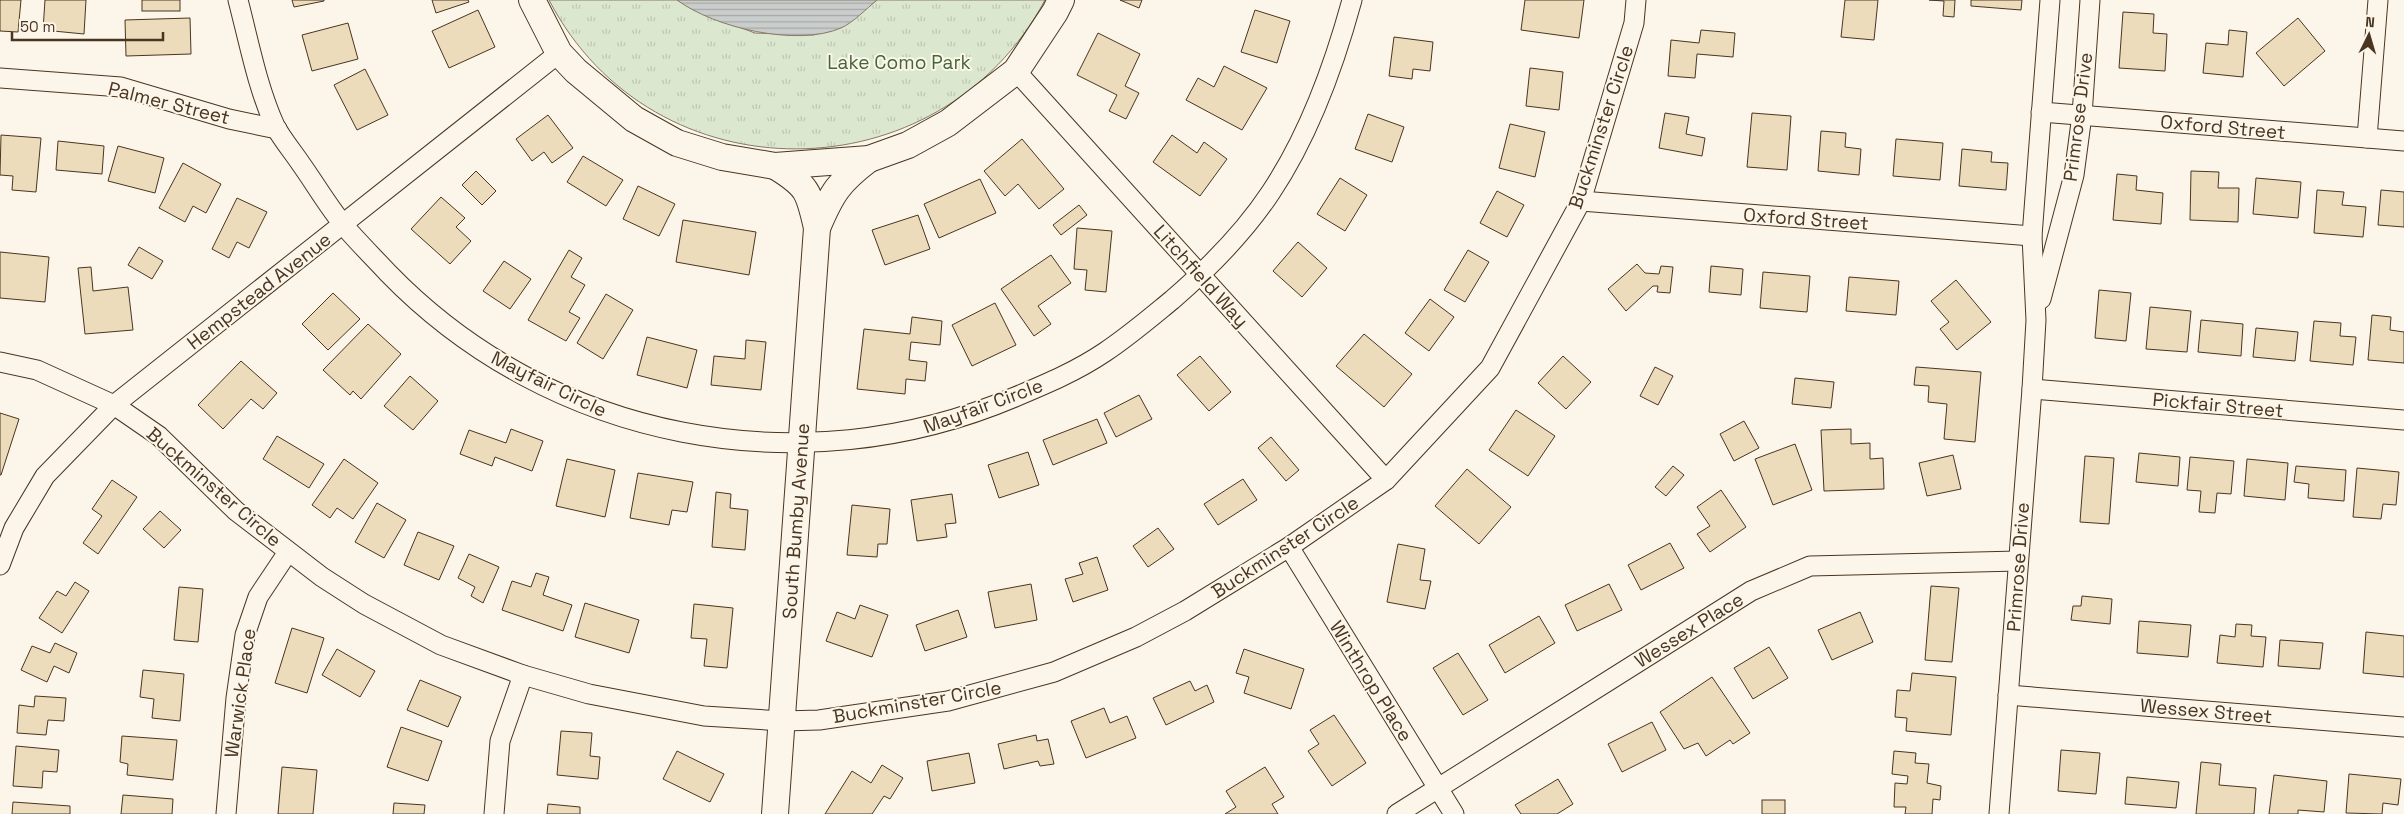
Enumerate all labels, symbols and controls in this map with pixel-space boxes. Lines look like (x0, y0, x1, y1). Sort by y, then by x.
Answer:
scale bar (12, 10, 164, 42)
north arrow (2344, 10, 2394, 60)
text: N (2365, 13, 2376, 31)
text: 50 m (20, 17, 55, 36)
street label: Buckminster Circle (1563, 42, 1639, 212)
park label: Lake Como Park (827, 50, 971, 75)
street label: Primrose Drive (2058, 51, 2098, 183)
street label: Palmer Street (106, 76, 232, 130)
street label: Oxford Street (2159, 109, 2287, 145)
street label: Oxford Street (1742, 202, 1870, 236)
street label: Litchfield Way (1148, 219, 1254, 333)
street label: Hempstead Avenue (182, 227, 336, 355)
street label: Mayfair Circle (487, 345, 611, 423)
street label: Mayfair Circle (920, 373, 1046, 439)
street label: Pickfair Street (2151, 387, 2285, 423)
street label: Buckminster Circle (141, 422, 287, 552)
street label: South Bumby Avenue (777, 422, 815, 620)
street label: Buckminster Circle (1207, 490, 1363, 604)
street label: Primrose Drive (2001, 501, 2035, 633)
street label: Wessex Place (1630, 587, 1748, 673)
street label: Winthrop Place (1324, 616, 1418, 746)
street label: Warwick Place (219, 627, 261, 759)
street label: Buckminster Circle (831, 675, 1003, 729)
street label: Wessex Street (2139, 693, 2273, 729)

